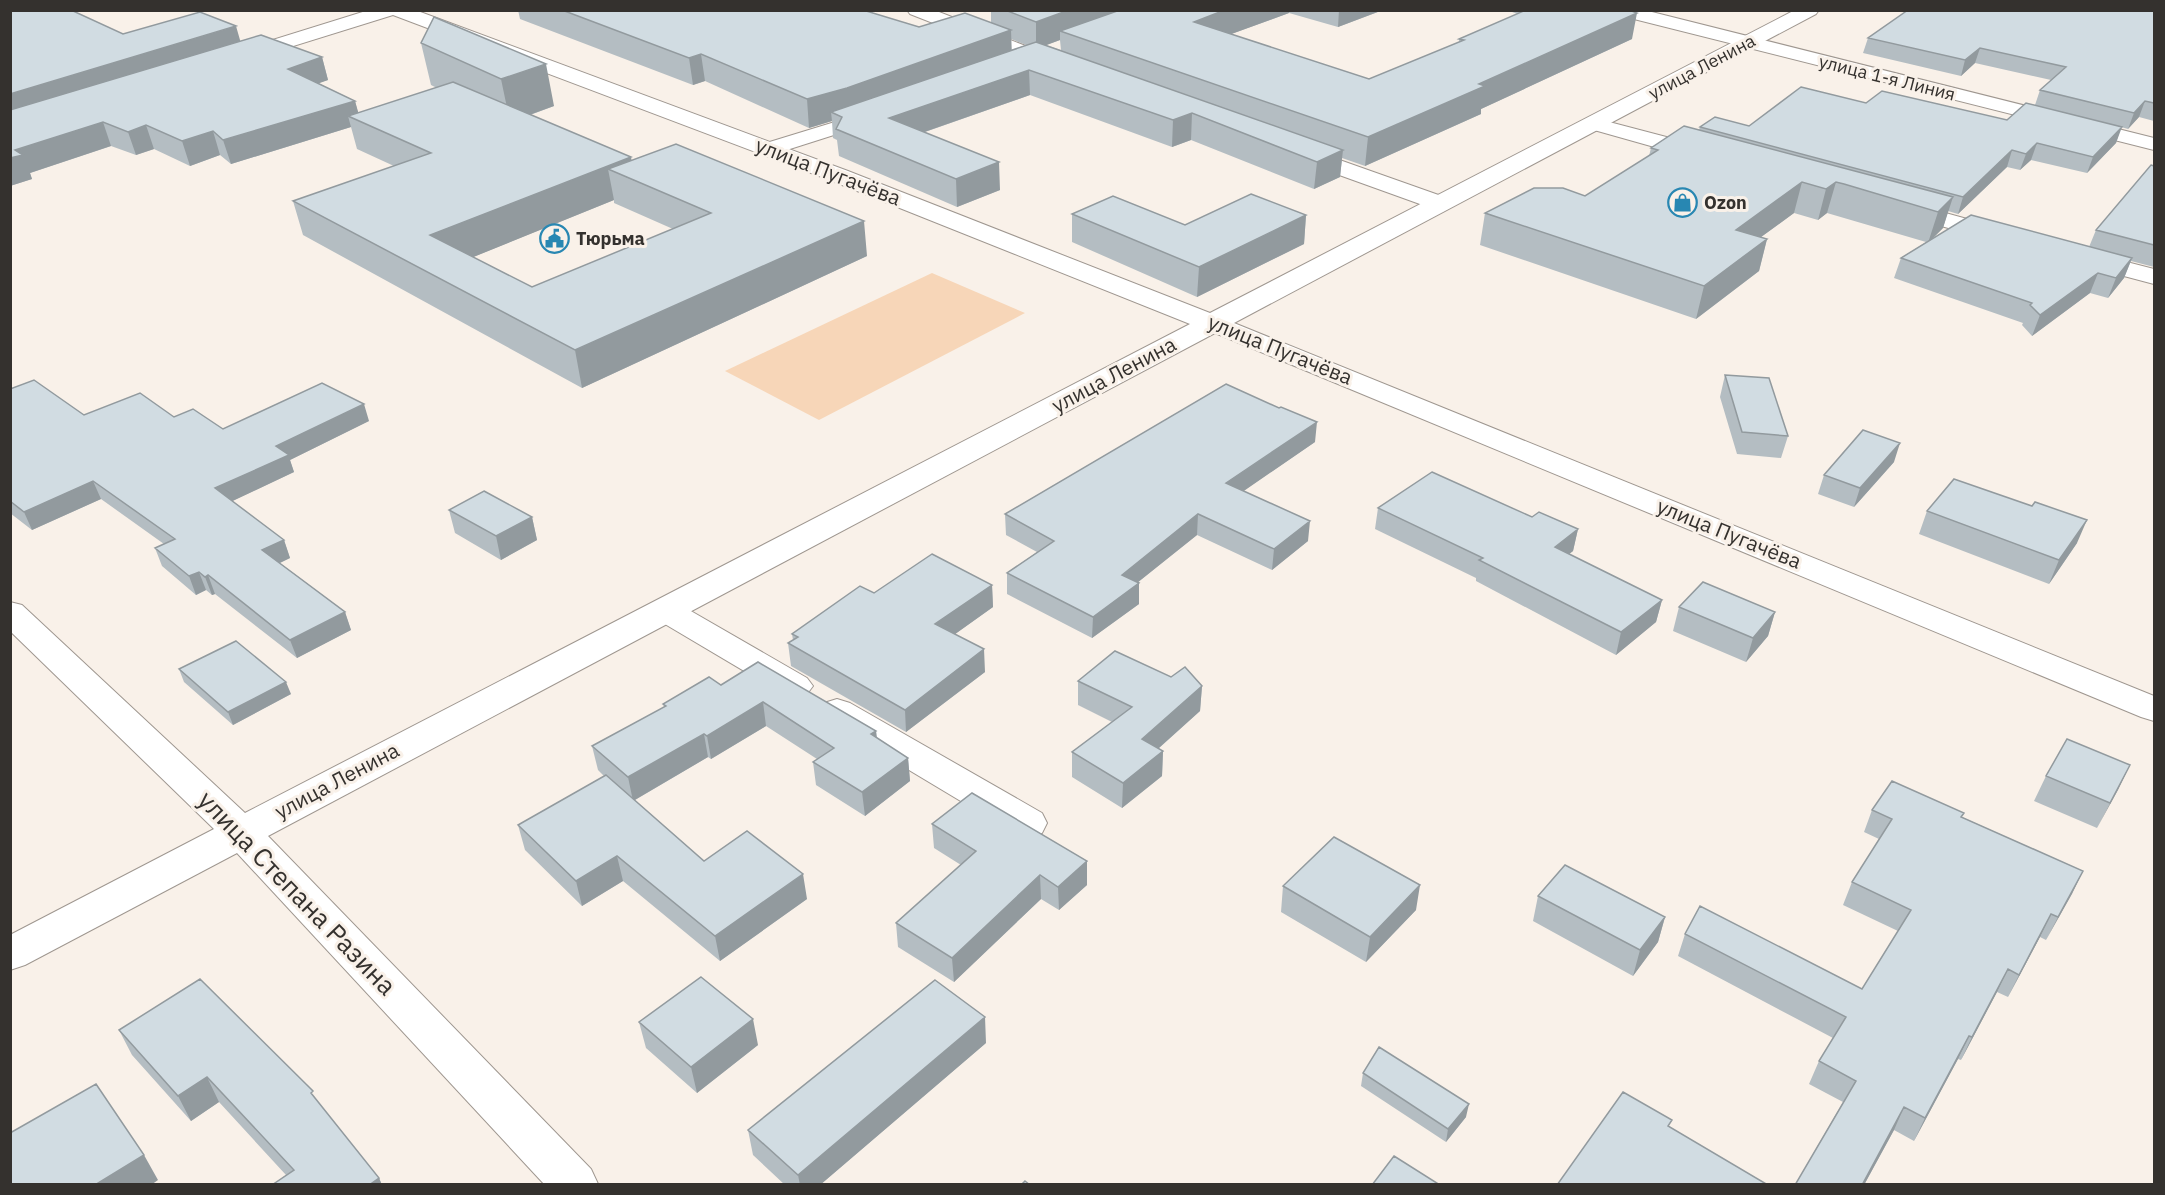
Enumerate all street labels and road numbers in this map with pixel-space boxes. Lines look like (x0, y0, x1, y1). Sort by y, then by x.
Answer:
street label: улица Ленина (1644, 29, 1759, 104)
street label: улица 1-я Линия (1817, 49, 1958, 106)
street label: улица Пугачёва (752, 130, 905, 212)
street label: улица Пугачёва (1204, 307, 1357, 391)
street label: улица Ленина (1046, 330, 1181, 419)
street label: улица Пугачёва (1653, 491, 1806, 575)
street label: улица Ленина (269, 736, 404, 825)
street label: улица Степана Разина (191, 783, 404, 1002)

